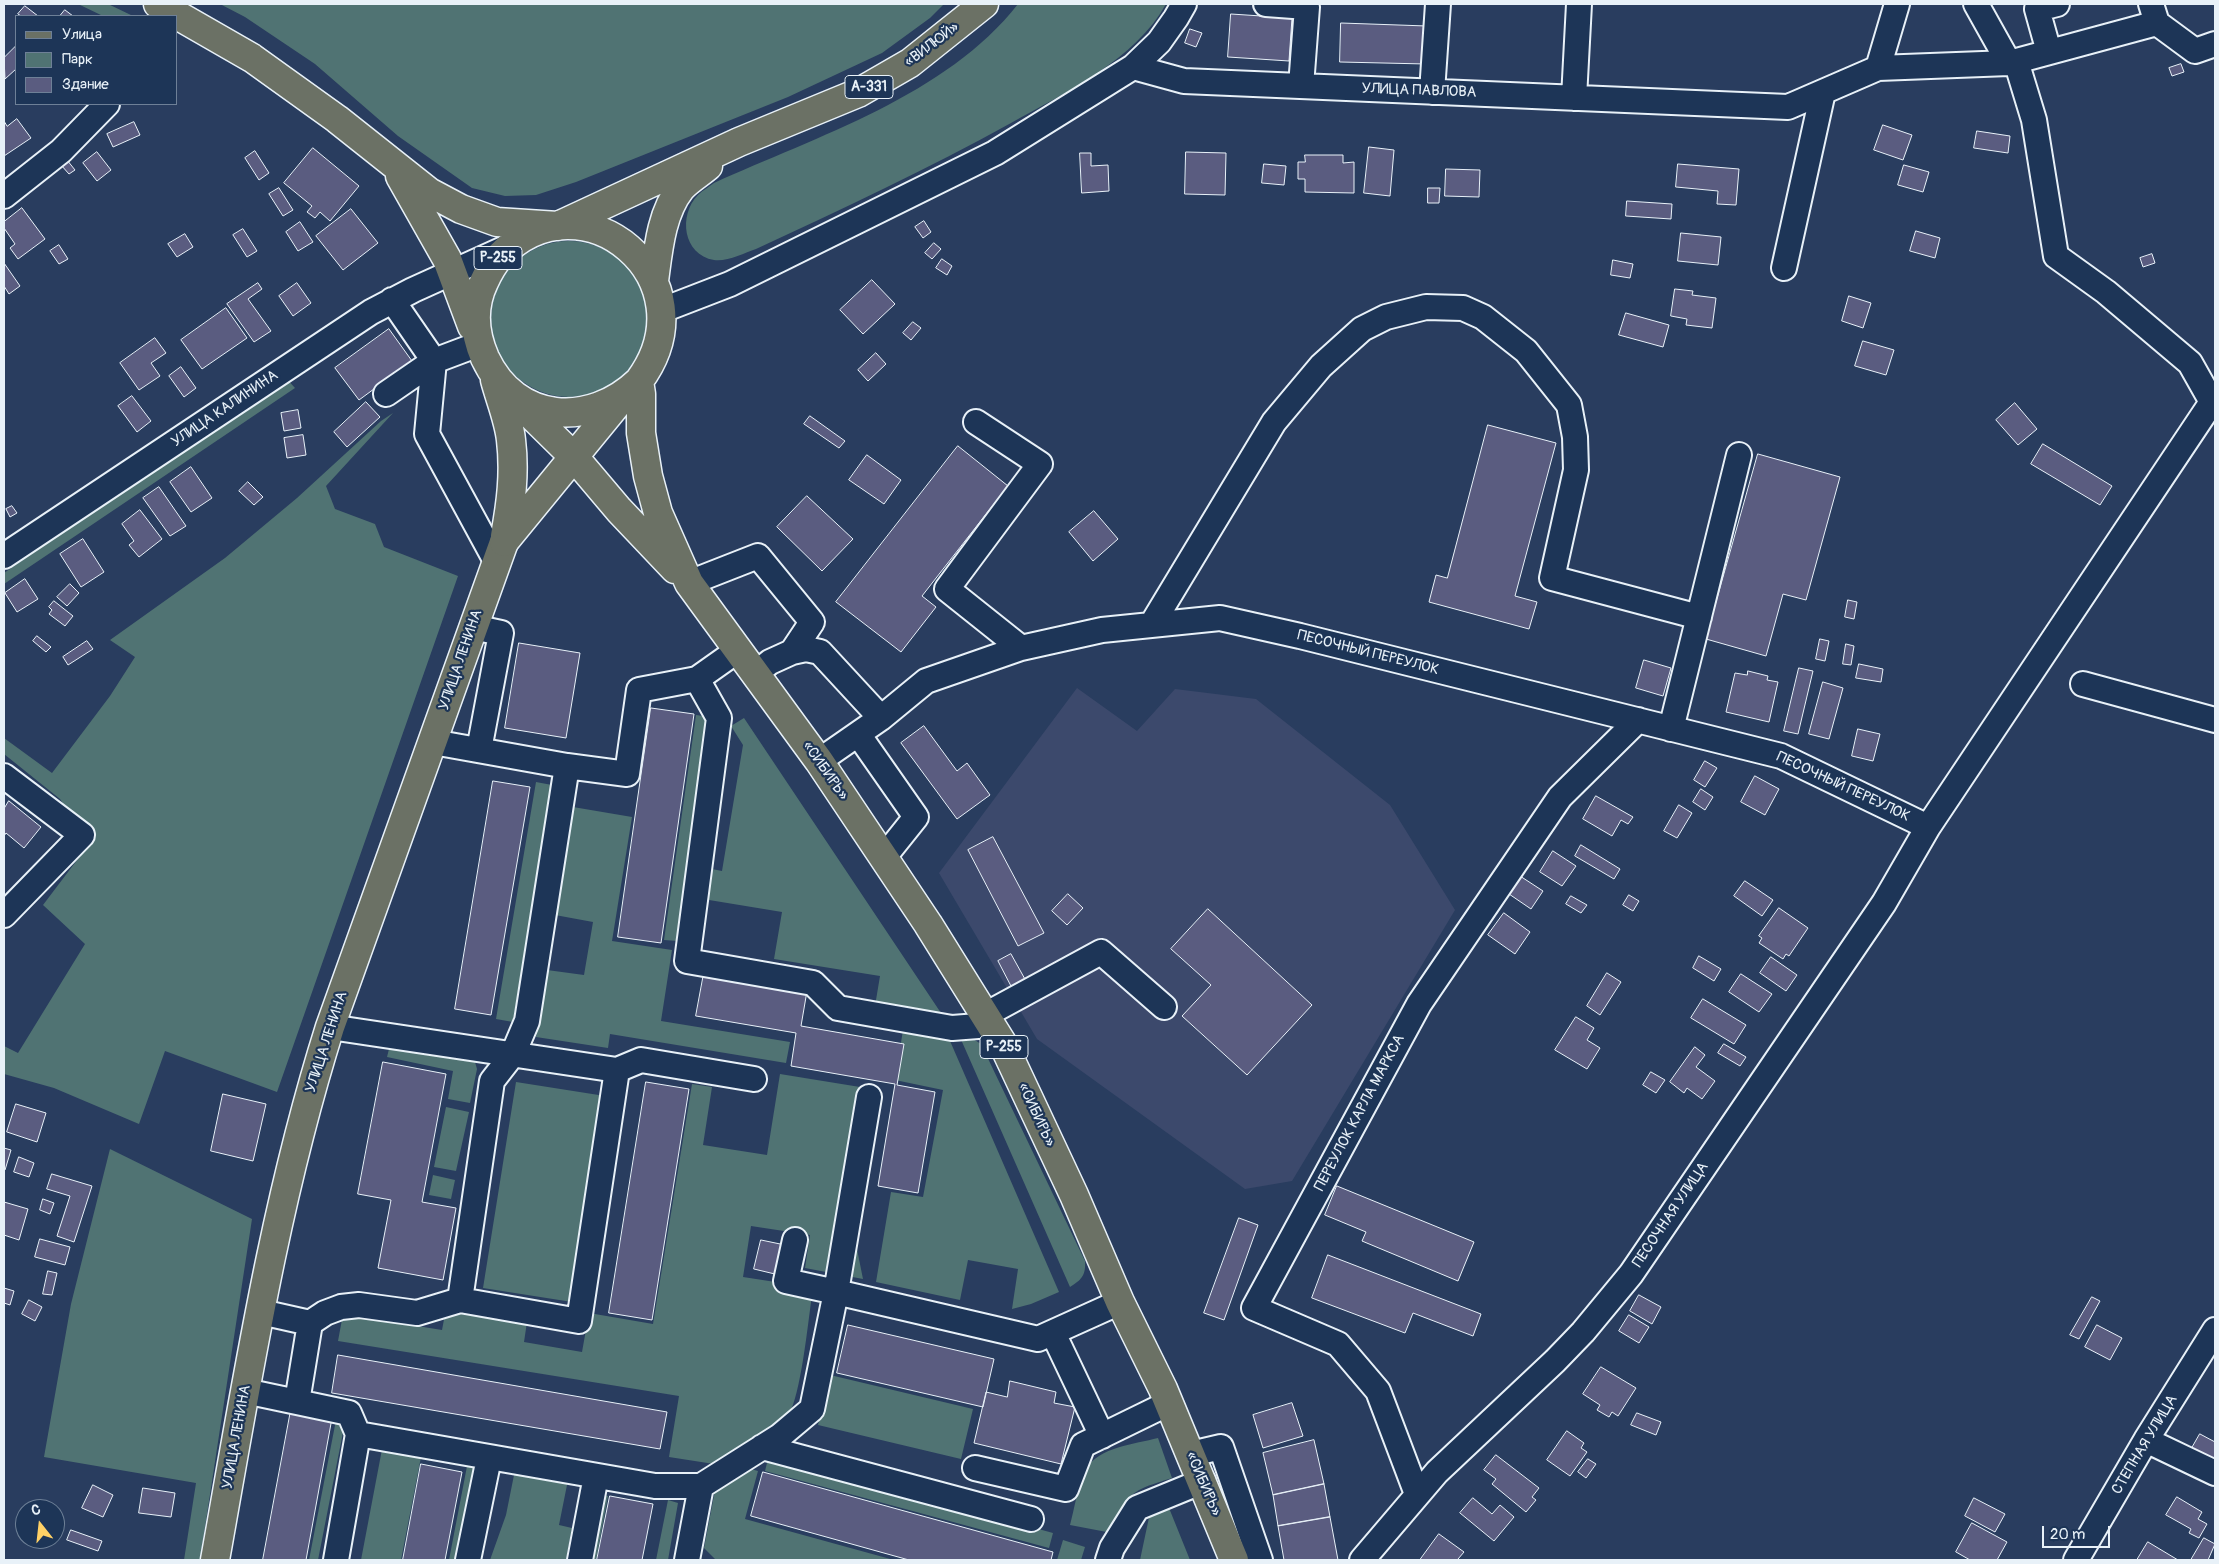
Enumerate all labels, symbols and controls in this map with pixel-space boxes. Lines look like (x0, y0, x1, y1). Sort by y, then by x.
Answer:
legend (15, 15, 178, 105)
street label: «ВИЛЮЙ» (901, 19, 963, 71)
text: Улица (62, 25, 102, 44)
text: Парк (62, 50, 93, 69)
text: Здание (62, 75, 109, 94)
road number: А-331 (845, 75, 893, 98)
street label: УЛИЦА ПАВЛОВА (1361, 80, 1477, 102)
road number: Р-255 (474, 247, 522, 270)
street label: УЛИЦА КАЛИНИНА (168, 367, 282, 451)
street label: УЛИЦА ЛЕНИНА (435, 607, 487, 713)
street label: ПЕСОЧНЫЙ ПЕРЕУЛОК (1295, 627, 1441, 679)
street label: «СИБИРЬ» (798, 738, 852, 804)
street label: ПЕСОЧНЫЙ ПЕРЕУЛОК (1773, 748, 1913, 826)
street label: УЛИЦА ЛЕНИНА (302, 989, 352, 1095)
street label: ПЕРЕУЛОК КАРЛА МАРКСА (1311, 1032, 1409, 1194)
road number: Р-255 (980, 1036, 1028, 1058)
street label: «СИБИРЬ» (1014, 1080, 1058, 1150)
street label: ПЕСОЧНАЯ УЛИЦА (1629, 1159, 1713, 1271)
street label: УЛИЦА ЛЕНИНА (219, 1384, 255, 1490)
street label: СТЕПНАЯ УЛИЦА (2108, 1392, 2182, 1498)
street label: «СИБИРЬ» (1181, 1449, 1225, 1519)
north arrow (15, 1499, 65, 1549)
text: С (29, 1501, 42, 1519)
scale bar (2044, 1516, 2112, 1548)
text: 20 m (2050, 1525, 2085, 1544)

